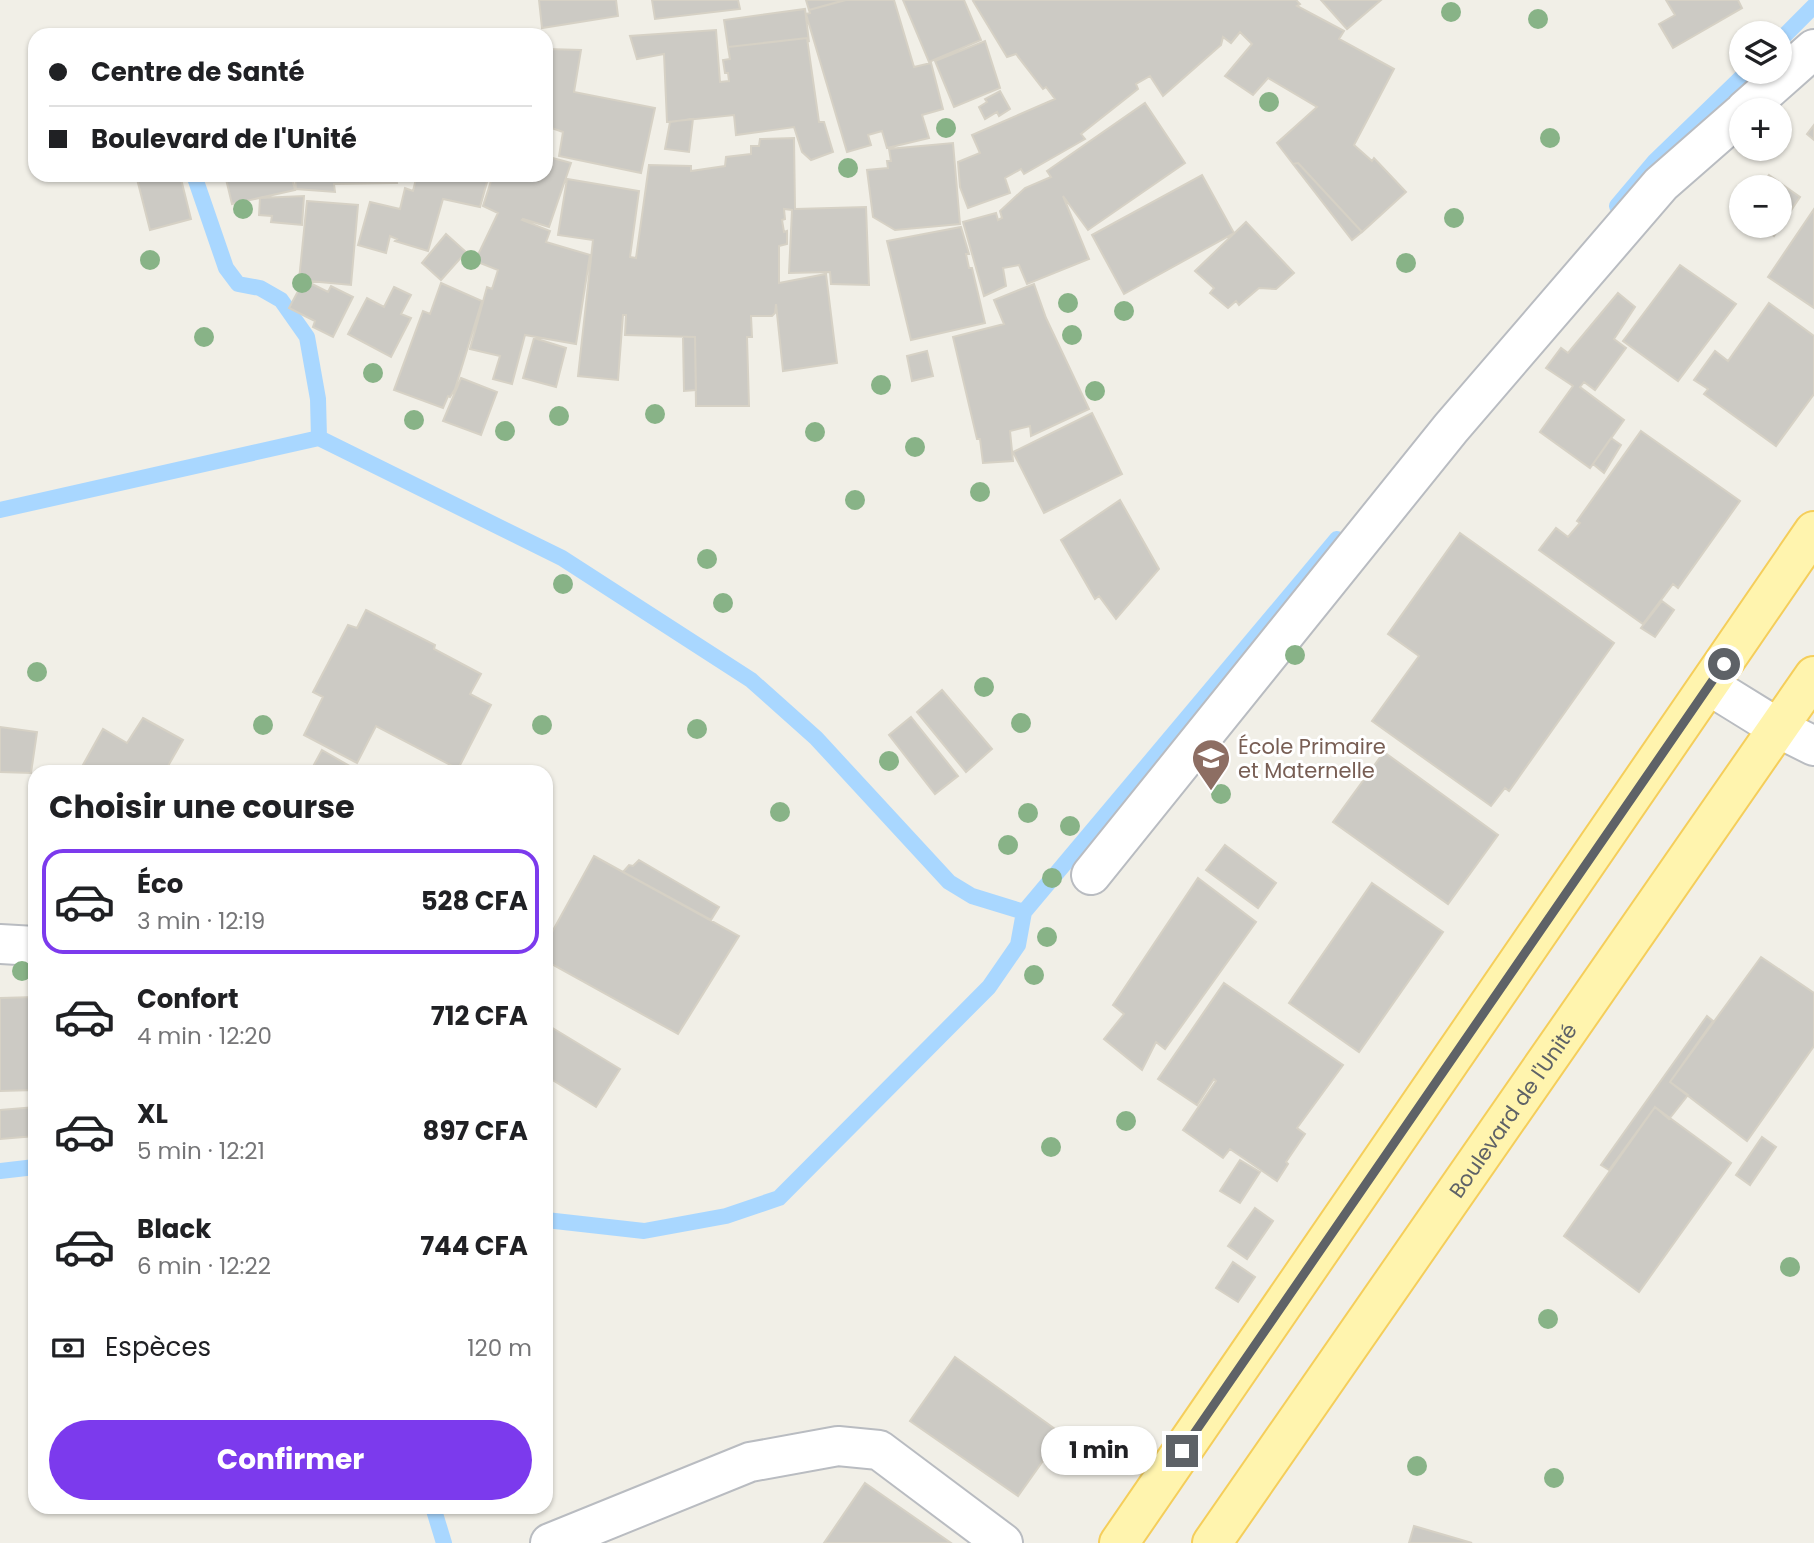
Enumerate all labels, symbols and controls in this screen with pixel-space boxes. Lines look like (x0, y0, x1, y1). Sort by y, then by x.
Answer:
map controls (1729, 21, 1792, 238)
button: layers (1729, 21, 1792, 84)
text: Centre de Santé (91, 54, 305, 90)
button: + (1729, 98, 1792, 161)
text: Boulevard de l'Unité (91, 121, 357, 157)
button: − (1729, 175, 1792, 238)
route start (1708, 648, 1740, 680)
place label: École Primaire et Maternelle (1238, 732, 1386, 785)
school or university icon: École Primaire et Maternelle (1190, 737, 1232, 792)
text: Choisir une course (49, 784, 355, 829)
text: Éco (137, 866, 183, 902)
icon: car (53, 870, 116, 933)
text: 528 CFA (421, 883, 528, 919)
text: 3 min · 12:19 (137, 905, 265, 937)
text: Confort (137, 981, 239, 1017)
icon: car (53, 985, 116, 1048)
text: 712 CFA (431, 998, 528, 1034)
street label: Boulevard de l'Unité (1442, 1017, 1583, 1203)
text: 4 min · 12:20 (137, 1020, 272, 1052)
text: XL (137, 1096, 168, 1132)
icon: car (53, 1100, 116, 1163)
text: 897 CFA (423, 1113, 528, 1149)
text: 5 min · 12:21 (137, 1135, 265, 1167)
text: Black (137, 1211, 211, 1247)
icon: car (53, 1215, 116, 1278)
text: 744 CFA (420, 1228, 528, 1264)
text: 6 min · 12:22 (137, 1250, 271, 1282)
icon: cash (49, 1329, 87, 1367)
text: Espèces (105, 1329, 211, 1365)
text: 120 m (467, 1332, 532, 1364)
button: Confirmer (49, 1420, 532, 1500)
callout: 1 min (1042, 1426, 1158, 1476)
text: 1 min (1069, 1434, 1129, 1466)
route end (1166, 1435, 1198, 1467)

